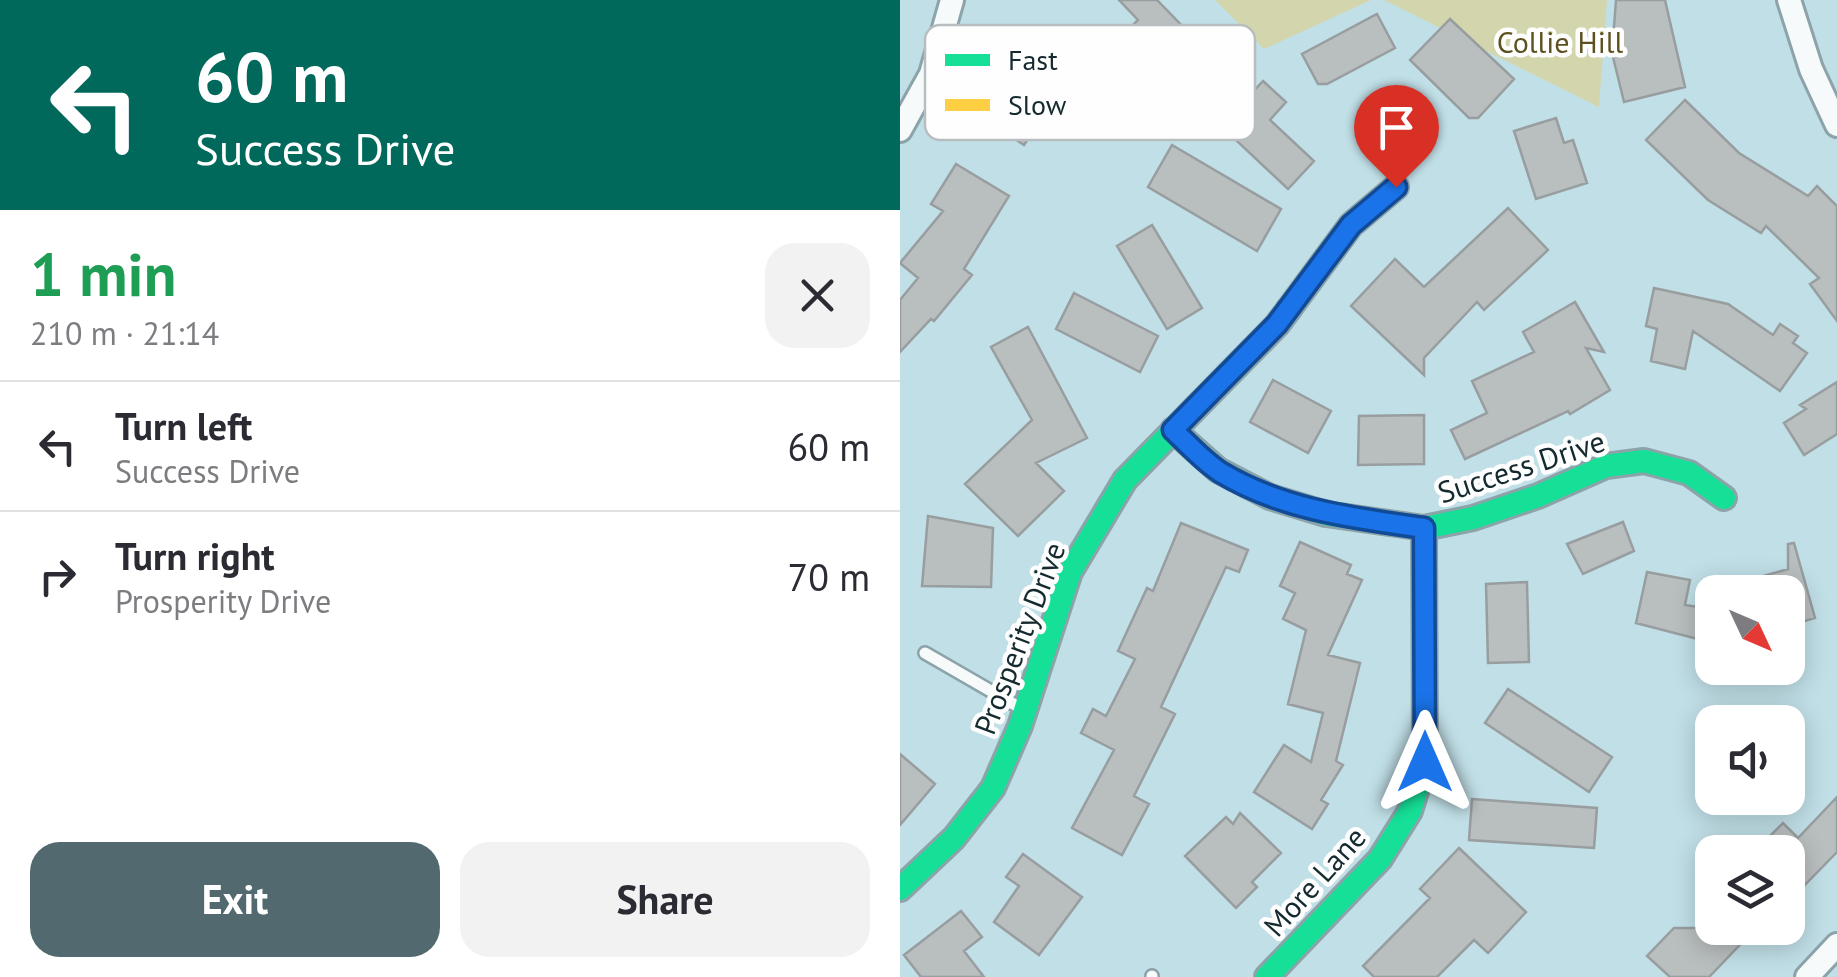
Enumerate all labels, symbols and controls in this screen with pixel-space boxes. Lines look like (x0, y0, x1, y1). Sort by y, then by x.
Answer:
park label: Collie Hill (1497, 22, 1624, 61)
legend (925, 25, 1255, 140)
text: 60 m (195, 31, 348, 121)
icon: left (30, 40, 160, 170)
text: Fast (1008, 41, 1058, 78)
pin (1354, 85, 1439, 188)
text: Slow (1008, 86, 1067, 123)
icon: arrive (1369, 100, 1424, 155)
text: Success Drive (195, 119, 455, 177)
text: 1 min (30, 235, 176, 313)
button: close (765, 243, 870, 348)
text: 210 m · 21:14 (30, 312, 219, 354)
text: Turn left (115, 401, 252, 450)
icon: left (30, 419, 85, 474)
street label: Success Drive (1432, 421, 1610, 511)
text: 60 m (788, 422, 870, 471)
text: Success Drive (115, 450, 300, 492)
text: Turn right (115, 531, 275, 580)
street label: Prosperity Drive (964, 536, 1074, 740)
icon: right (30, 549, 85, 604)
text: 70 m (788, 552, 870, 601)
north arrow (1695, 575, 1805, 685)
map controls (1695, 575, 1805, 945)
text: Prosperity Drive (115, 580, 331, 622)
button: sound (1695, 705, 1805, 815)
position arrow (1373, 710, 1477, 814)
street label: More Lane (1254, 818, 1374, 944)
button: layers (1695, 835, 1805, 945)
button: Exit (30, 842, 440, 957)
button: Share (460, 842, 870, 957)

